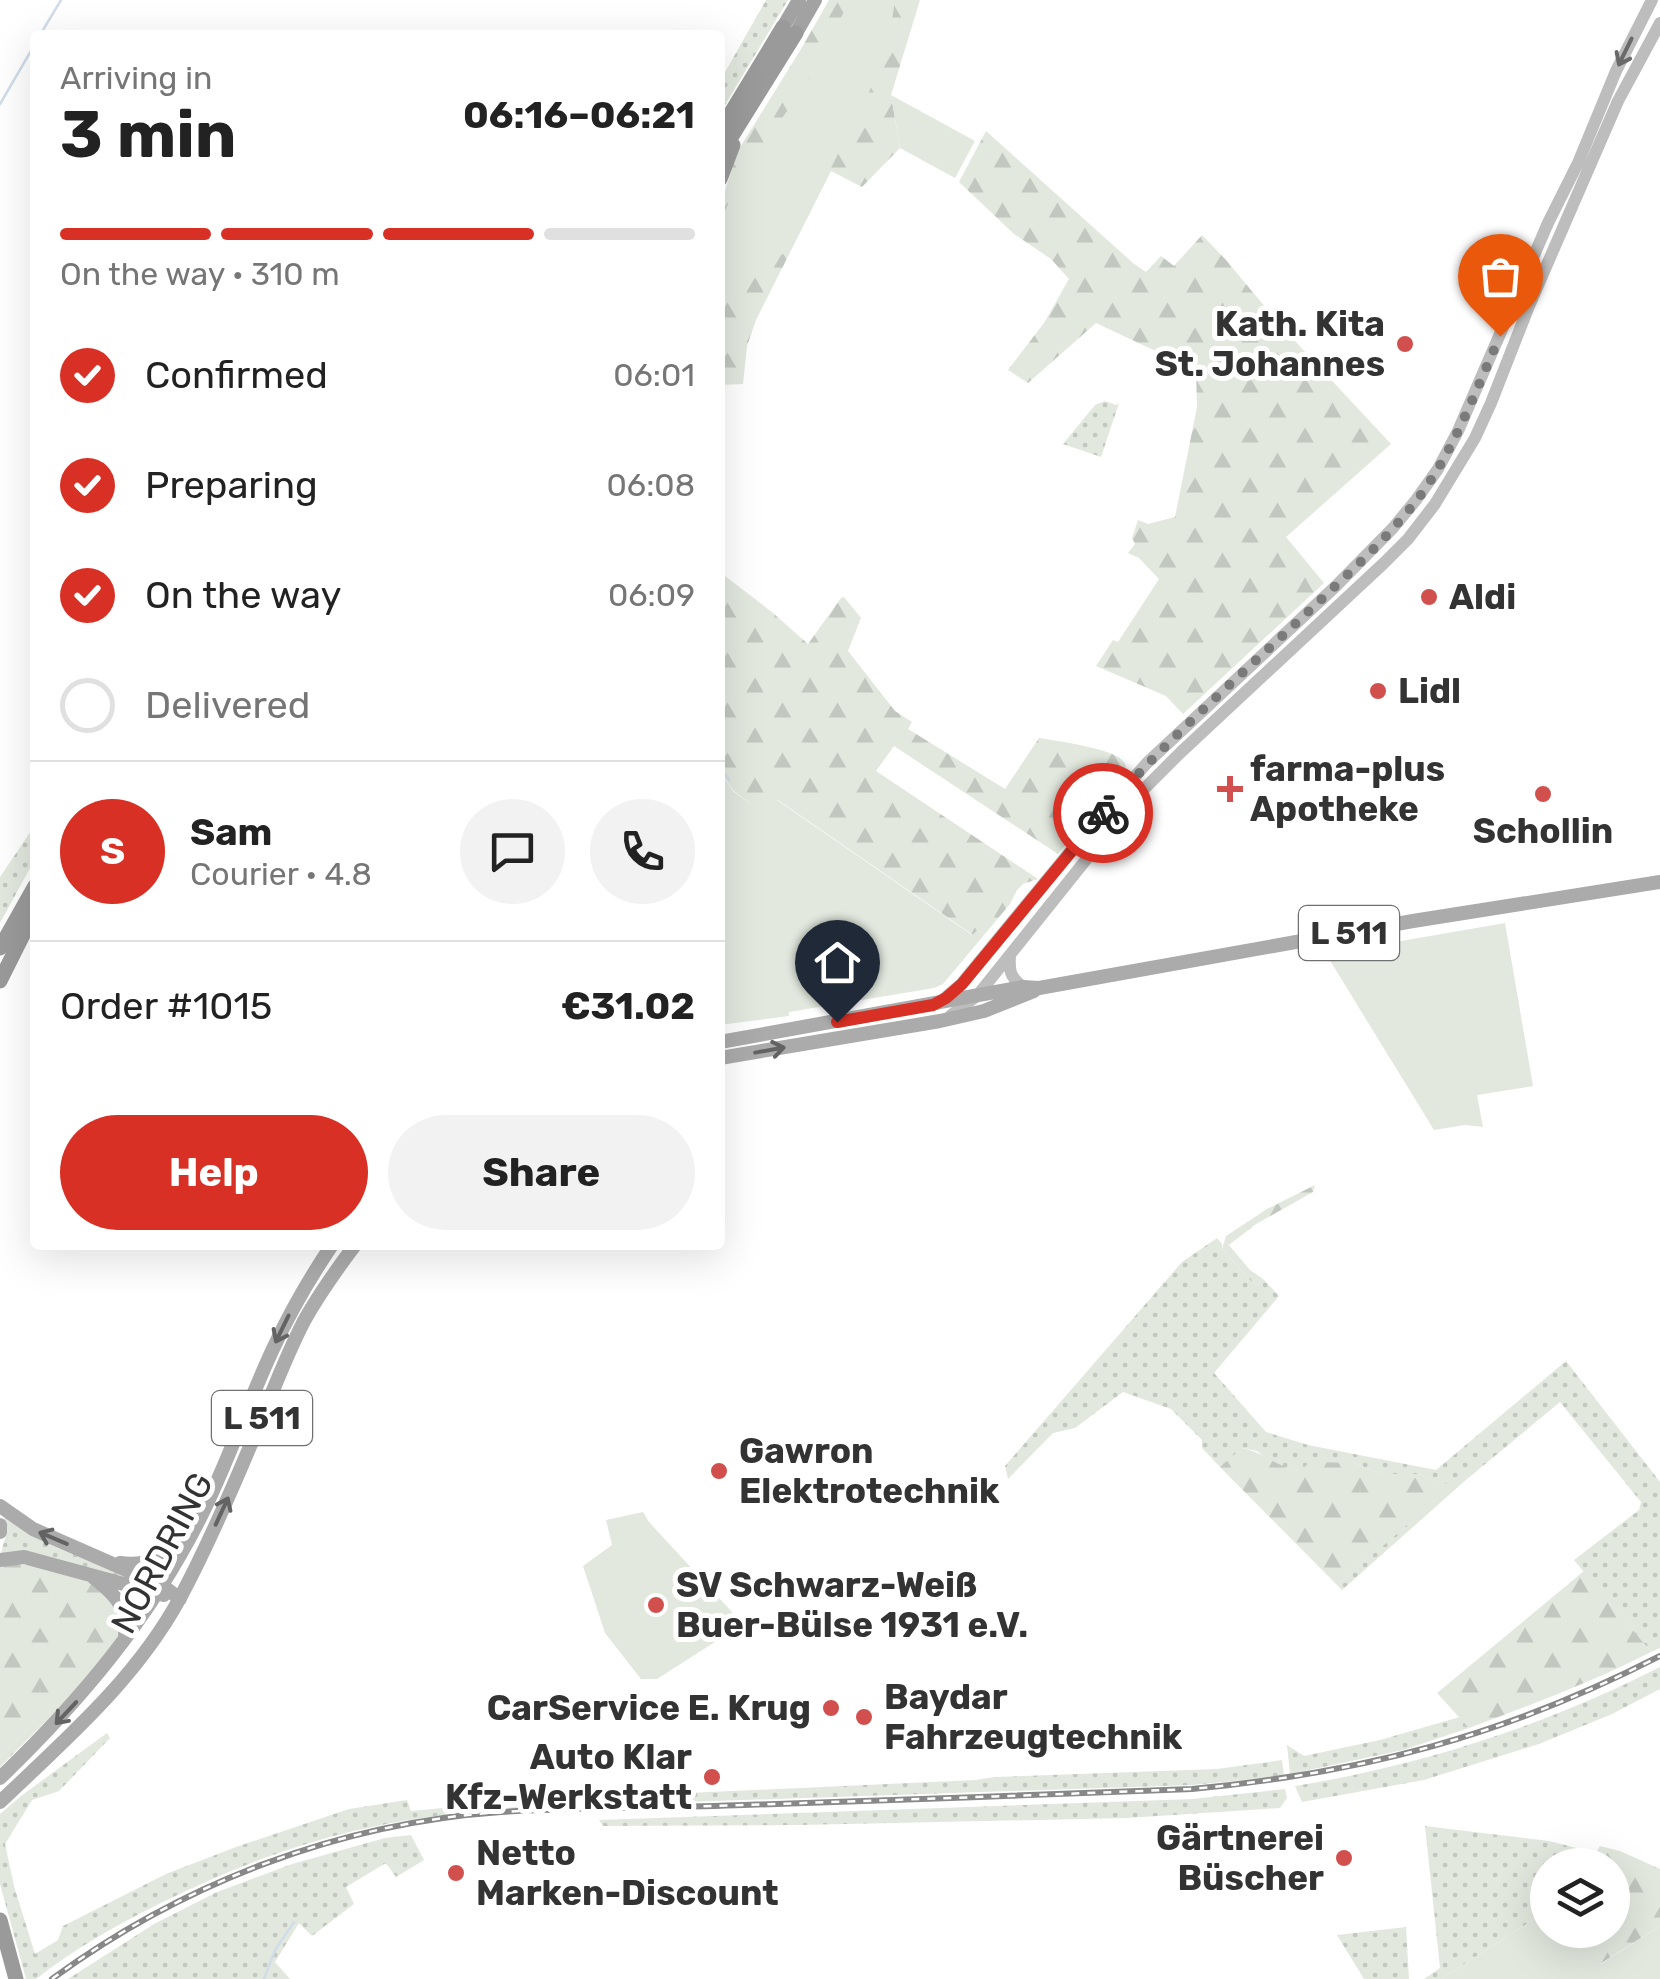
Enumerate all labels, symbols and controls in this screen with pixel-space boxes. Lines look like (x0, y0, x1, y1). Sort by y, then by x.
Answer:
one-way arrow (1615, 36, 1634, 66)
text: Arriving in (60, 59, 212, 97)
text: 06:16–06:21 (463, 92, 695, 138)
text: 3 min (60, 96, 237, 173)
pin (1458, 234, 1543, 337)
icon: bag (1473, 249, 1528, 304)
text: On the way · 310 m (60, 255, 340, 293)
place label: Kath. Kita St. Johannes (1155, 303, 1385, 385)
marker: Kath. Kita St. Johannes (1394, 333, 1416, 355)
icon: check (60, 348, 115, 403)
text: Confirmed (145, 352, 328, 398)
text: 06:01 (613, 356, 695, 394)
icon: check (60, 458, 115, 513)
text: Preparing (145, 462, 318, 508)
text: 06:08 (607, 466, 695, 504)
icon: check (60, 568, 115, 623)
text: On the way (145, 572, 341, 618)
text: 06:09 (608, 576, 695, 614)
place label: Aldi (1449, 576, 1516, 618)
marker: Aldi (1418, 586, 1440, 608)
place label: Lidl (1398, 670, 1461, 712)
marker: Lidl (1367, 680, 1389, 702)
text: Delivered (145, 682, 310, 728)
place label: farma-plus Apotheke (1250, 748, 1445, 830)
courier (1053, 763, 1153, 863)
marker: farma-plus Apotheke (1219, 778, 1241, 800)
marker: Schollin (1532, 783, 1554, 805)
icon: bike (1076, 786, 1131, 841)
button: chat (460, 799, 565, 904)
button: phone (590, 799, 695, 904)
text: Sam (190, 809, 272, 855)
place label: Schollin (1473, 810, 1613, 852)
text: S (100, 828, 125, 874)
text: Courier · 4.8 (190, 855, 372, 893)
road number: L 511 (1299, 906, 1399, 960)
pin (795, 920, 880, 1023)
icon: home (810, 935, 865, 990)
text: Order #1015 (60, 983, 272, 1029)
text: €31.02 (561, 983, 695, 1029)
one-way arrow (753, 1040, 786, 1059)
button: Help (60, 1115, 368, 1230)
button: Share (388, 1115, 695, 1230)
one-way arrow (272, 1313, 291, 1343)
road number: L 511 (212, 1391, 312, 1445)
place label: Gawron Elektrotechnik (739, 1430, 1000, 1512)
marker: Gawron Elektrotechnik (708, 1460, 730, 1482)
street label: NORDRING (102, 1466, 222, 1640)
one-way arrow (214, 1497, 233, 1527)
one-way arrow (38, 1527, 68, 1545)
place label: SV Schwarz-Weiß Buer-Bülse 1931 e.V. (676, 1564, 1028, 1646)
marker: SV Schwarz-Weiß Buer-Bülse 1931 e.V. (645, 1594, 667, 1616)
place label: Baydar Fahrzeugtechnik (884, 1676, 1183, 1758)
place label: CarService E. Krug (487, 1687, 811, 1729)
marker: CarService E. Krug (820, 1697, 842, 1719)
one-way arrow (54, 1700, 78, 1724)
marker: Baydar Fahrzeugtechnik (853, 1706, 875, 1728)
place label: Auto Klar Kfz-Werkstatt (445, 1736, 692, 1818)
marker: Auto Klar Kfz-Werkstatt (701, 1766, 723, 1788)
place label: Gärtnerei Büscher (1156, 1817, 1324, 1899)
place label: Netto Marken-Discount (476, 1832, 779, 1914)
marker: Gärtnerei Büscher (1333, 1847, 1355, 1869)
map controls (1530, 1848, 1630, 1948)
button: layers (1530, 1848, 1630, 1948)
marker: Netto Marken-Discount (445, 1862, 467, 1884)

